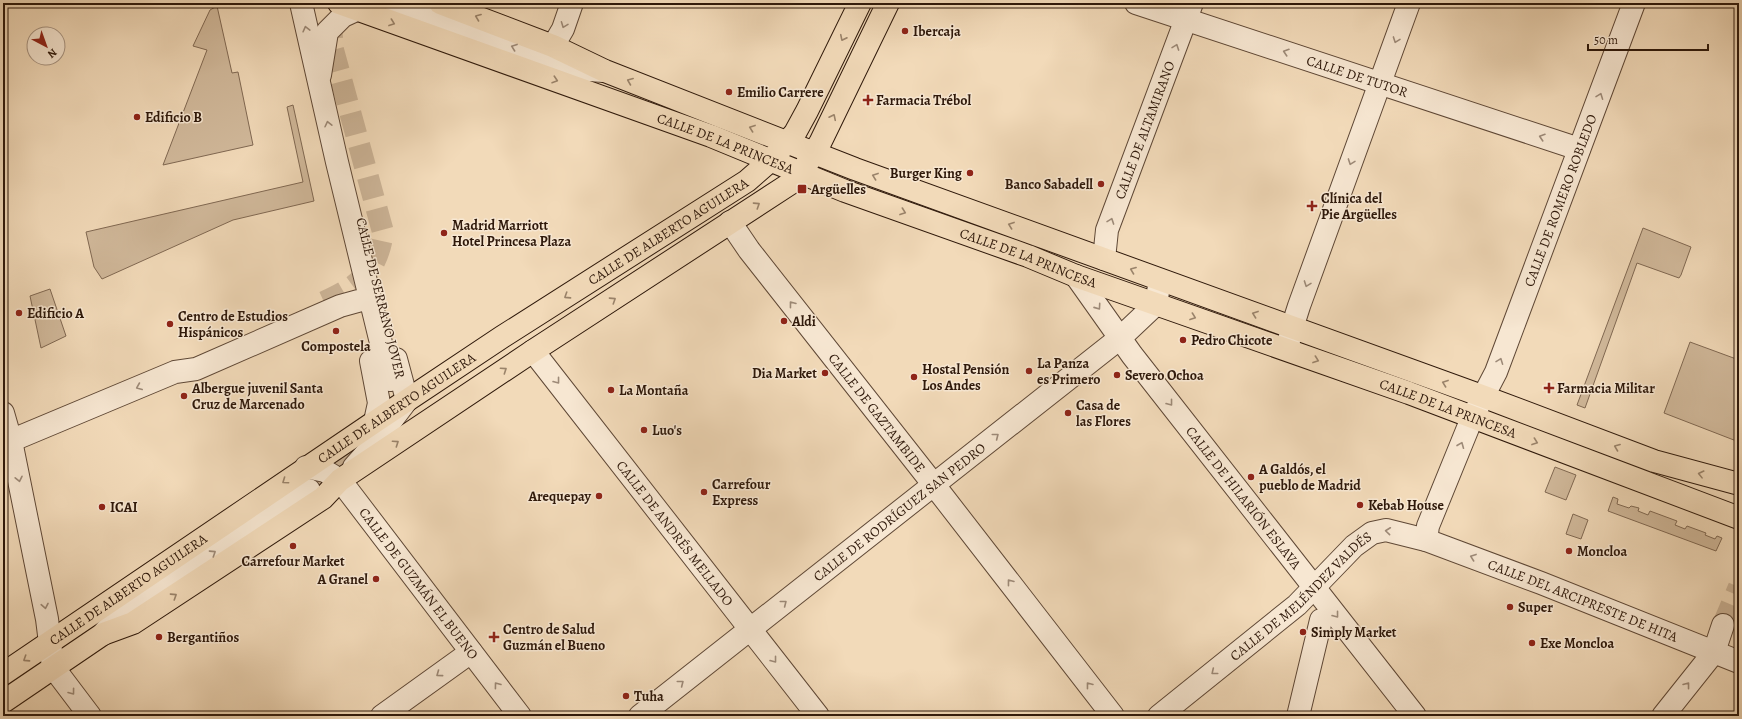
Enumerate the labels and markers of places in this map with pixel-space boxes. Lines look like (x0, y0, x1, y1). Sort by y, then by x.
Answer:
place label: Ibercaja (913, 22, 961, 41)
marker: Ibercaja (900, 26, 910, 36)
place label: Emilio Carrere (737, 83, 824, 102)
marker: Emilio Carrere (724, 87, 734, 97)
place label: Farmacia Trébol (876, 91, 971, 110)
marker: Farmacia Trébol (863, 95, 873, 105)
place label: Edificio B (145, 108, 202, 127)
marker: Edificio B (132, 112, 142, 122)
place label: Burger King (890, 164, 963, 183)
marker: Burger King (965, 168, 975, 178)
place label: Banco Sabadell (1005, 175, 1093, 194)
marker: Banco Sabadell (1096, 179, 1106, 189)
place label: Argüelles (810, 180, 866, 199)
marker: Argüelles (796, 183, 808, 195)
place label: Clínica del Pie Argüelles (1321, 189, 1397, 224)
marker: Clínica del Pie Argüelles (1306, 200, 1318, 212)
place label: Madrid Marriott Hotel Princesa Plaza (452, 216, 571, 251)
marker: Madrid Marriott Hotel Princesa Plaza (439, 228, 449, 238)
place label: Edificio A (27, 304, 84, 323)
place label: Centro de Estudios Hispánicos (178, 307, 288, 342)
marker: Edificio A (14, 308, 24, 318)
place label: Aldi (791, 312, 816, 331)
marker: Aldi (779, 316, 789, 326)
marker: Centro de Estudios Hispánicos (165, 319, 175, 329)
marker: Compostela (331, 326, 341, 336)
place label: Pedro Chicote (1191, 331, 1273, 350)
marker: Pedro Chicote (1178, 335, 1188, 345)
place label: Compostela (301, 337, 371, 356)
place label: La Panza es Primero (1037, 354, 1101, 389)
place label: Hostal Pensión Los Andes (922, 360, 1009, 395)
place label: Dia Market (752, 364, 817, 383)
marker: La Panza es Primero (1024, 366, 1034, 376)
place label: Severo Ochoa (1125, 366, 1204, 385)
marker: Dia Market (820, 368, 830, 378)
marker: Severo Ochoa (1112, 370, 1122, 380)
marker: Hostal Pensión Los Andes (909, 372, 919, 382)
place label: Albergue juvenil Santa Cruz de Marcenado (191, 379, 323, 414)
place label: Farmacia Militar (1557, 379, 1655, 398)
place label: La Montaña (619, 381, 689, 400)
marker: Farmacia Militar (1544, 383, 1554, 393)
marker: La Montaña (606, 385, 616, 395)
marker: Albergue juvenil Santa Cruz de Marcenado (179, 391, 189, 401)
place label: Casa de las Flores (1076, 396, 1131, 431)
marker: Casa de las Flores (1063, 408, 1073, 418)
place label: Luo's (652, 421, 682, 440)
marker: Luo's (639, 425, 649, 435)
place label: A Galdós, el pueblo de Madrid (1258, 460, 1361, 495)
marker: A Galdós, el pueblo de Madrid (1246, 472, 1256, 482)
place label: Carrefour Express (712, 475, 771, 510)
place label: Arequepay (528, 487, 592, 506)
marker: Carrefour Express (699, 487, 709, 497)
marker: Arequepay (594, 491, 604, 501)
place label: Kebab House (1368, 496, 1444, 515)
place label: ICAI (110, 498, 138, 517)
marker: Kebab House (1355, 500, 1365, 510)
marker: ICAI (97, 502, 107, 512)
marker: Carrefour Market (288, 541, 298, 551)
place label: Moncloa (1577, 542, 1628, 561)
marker: Moncloa (1564, 546, 1574, 556)
place label: Carrefour Market (241, 552, 345, 571)
place label: A Granel (317, 570, 368, 589)
marker: A Granel (371, 574, 381, 584)
place label: Super (1518, 598, 1553, 617)
marker: Super (1505, 602, 1515, 612)
place label: Centro de Salud Guzmán el Bueno (503, 620, 605, 655)
place label: Simply Market (1311, 623, 1397, 642)
marker: Simply Market (1298, 627, 1308, 637)
place label: Bergantiños (167, 628, 239, 647)
marker: Centro de Salud Guzmán el Bueno (488, 631, 500, 643)
marker: Bergantiños (154, 632, 164, 642)
place label: Exe Moncloa (1540, 634, 1614, 653)
marker: Exe Moncloa (1527, 638, 1537, 648)
place label: Tuha (634, 687, 664, 706)
marker: Tuha (621, 691, 631, 701)

